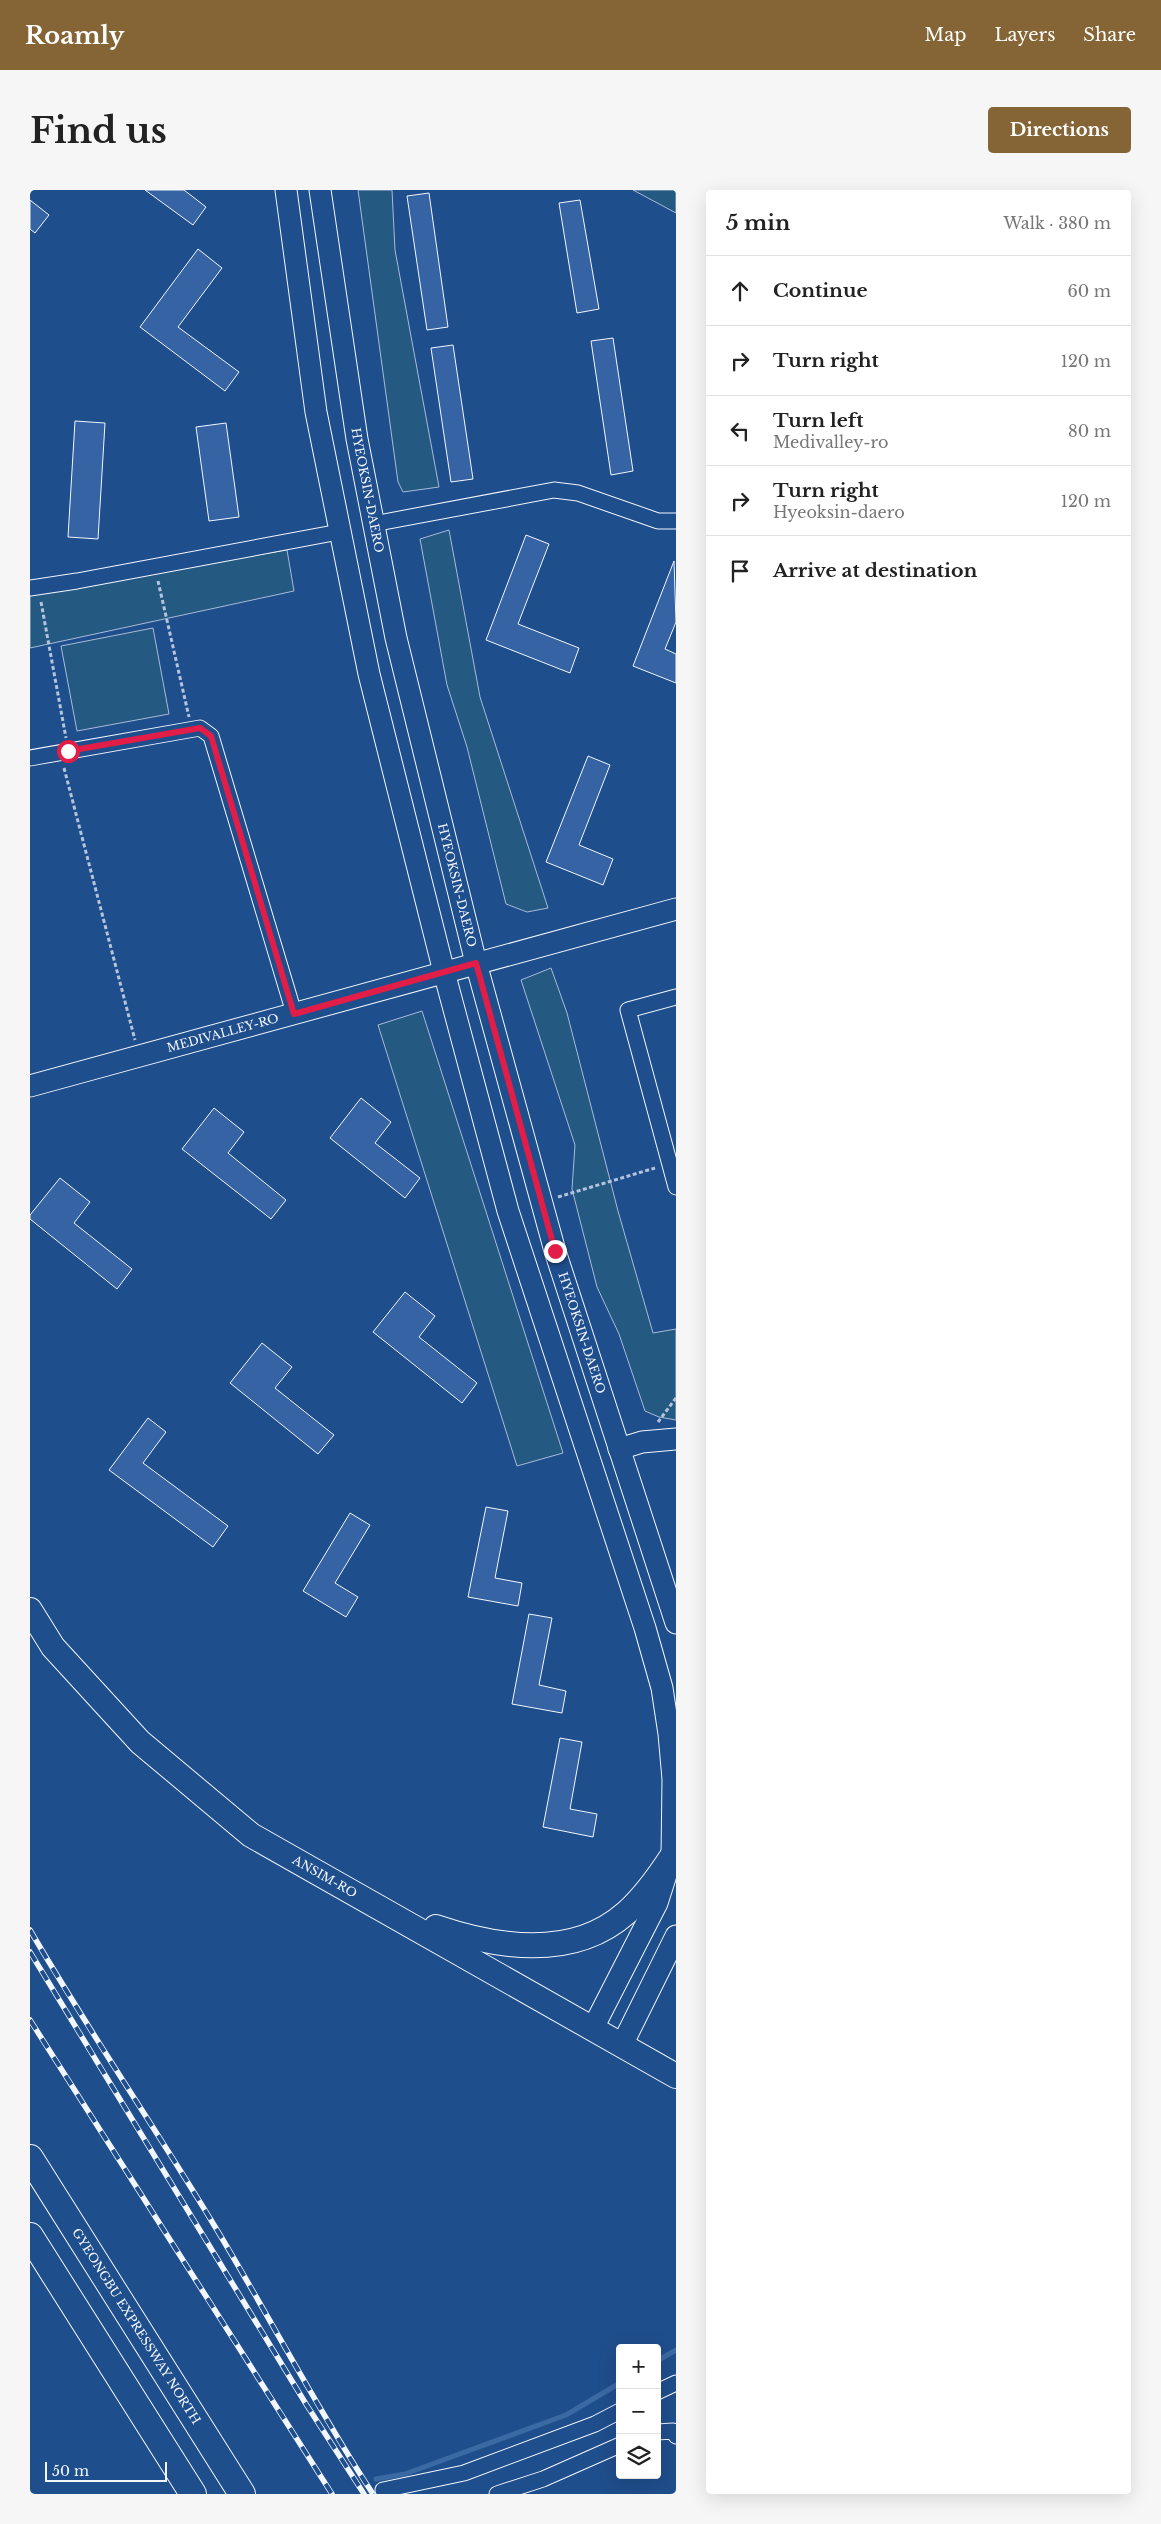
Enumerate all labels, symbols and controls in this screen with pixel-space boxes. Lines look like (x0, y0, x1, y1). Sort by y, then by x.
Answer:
text: Roamly (25, 21, 124, 50)
text: Map (925, 24, 966, 46)
text: Layers (994, 24, 1055, 46)
text: Share (1083, 24, 1136, 46)
button: Directions (988, 107, 1131, 153)
text: Find us (30, 109, 167, 152)
text: 5 min (726, 210, 790, 236)
text: Walk · 380 m (1003, 213, 1111, 233)
icon: ahead (726, 277, 754, 305)
text: Continue (773, 279, 868, 302)
text: 60 m (1068, 281, 1111, 301)
icon: right (726, 347, 754, 375)
text: Turn right (773, 349, 879, 372)
text: 120 m (1061, 351, 1111, 371)
text: Turn left (773, 409, 864, 432)
icon: left (726, 417, 754, 445)
text: 80 m (1068, 421, 1111, 441)
street label: HYEOKSIN-DAERO (348, 427, 387, 554)
text: Medivalley-ro (773, 432, 889, 452)
text: Turn right (773, 479, 879, 502)
icon: right (726, 487, 754, 515)
text: 120 m (1061, 491, 1111, 511)
text: Hyeoksin-daero (773, 502, 905, 522)
icon: arrive (726, 557, 754, 585)
text: Arrive at destination (773, 559, 977, 582)
route start (57, 740, 80, 763)
street label: HYEOKSIN-DAERO (435, 822, 480, 948)
street label: MEDIVALLEY-RO (165, 1010, 280, 1055)
route end (544, 1240, 567, 1263)
street label: HYEOKSIN-DAERO (555, 1270, 609, 1395)
street label: ANSIM-RO (289, 1852, 360, 1901)
street label: GYEONGBU EXPRESSWAY NORTH (69, 2225, 204, 2427)
map controls (616, 2344, 661, 2479)
button: + (616, 2344, 661, 2389)
button: − (616, 2389, 661, 2434)
button: layers (616, 2434, 661, 2479)
scale bar (45, 2459, 168, 2482)
text: 50 m (52, 2462, 89, 2480)

